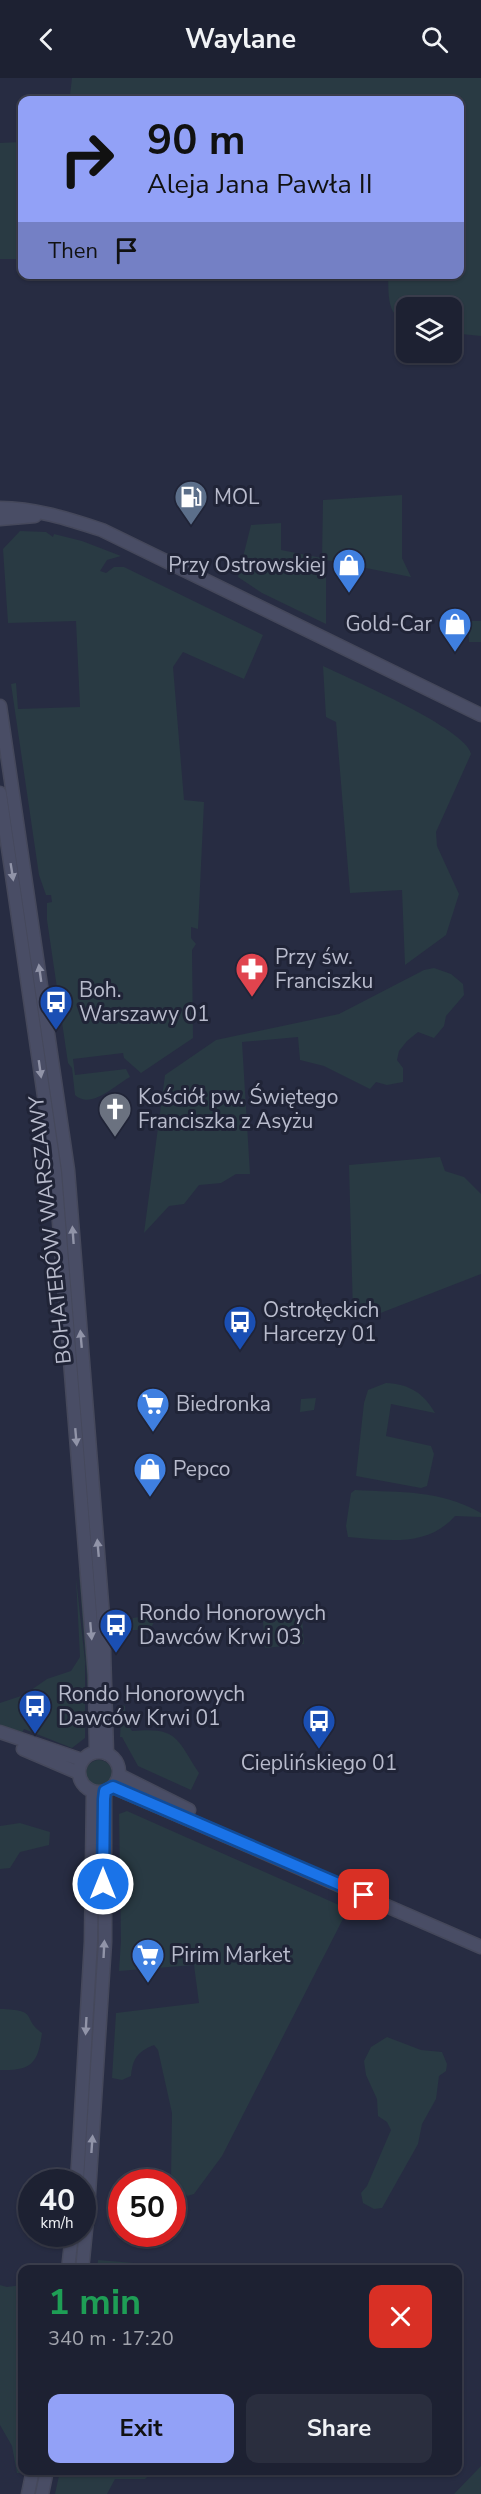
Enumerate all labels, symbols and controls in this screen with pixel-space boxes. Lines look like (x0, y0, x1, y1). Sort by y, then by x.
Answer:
text: Waylane (185, 21, 296, 58)
icon: back (30, 23, 63, 56)
icon: search (418, 23, 451, 56)
text: 90 m (147, 112, 246, 169)
icon: right (48, 120, 126, 198)
text: Aleja Jana Pawła II (147, 166, 373, 203)
icon: arrive (110, 234, 143, 267)
text: Then (48, 236, 98, 266)
map controls (396, 297, 462, 363)
button: layers (396, 297, 462, 363)
fuel station icon: MOL (173, 479, 209, 526)
place label: MOL (214, 483, 260, 511)
shop icon: Przy Ostrowskiej (331, 547, 367, 594)
place label: Przy Ostrowskiej (168, 551, 326, 579)
shop icon: Gold-Car (437, 606, 473, 653)
place label: Gold-Car (345, 610, 432, 638)
one-way arrow (8, 862, 17, 881)
place label: Przy św. Franciszku (275, 943, 373, 995)
pharmacy icon: Przy św. Franciszku (234, 951, 270, 998)
one-way arrow (36, 963, 45, 982)
place label: Boh. Warszawy 01 (79, 976, 210, 1028)
bus stop icon: Boh. Warszawy 01 (38, 984, 74, 1031)
one-way arrow (35, 1060, 44, 1079)
place label: Kościół pw. Świętego Franciszka z Asyżu (138, 1083, 338, 1135)
church icon: Kościół pw. Świętego Franciszka z Asyżu (97, 1091, 133, 1138)
street label: BOHATERÓW WARSZAWY (22, 1094, 78, 1365)
one-way arrow (68, 1226, 78, 1245)
place label: Ostrołęckich Harcerzy 01 (263, 1296, 380, 1348)
bus stop icon: Ostrołęckich Harcerzy 01 (222, 1304, 258, 1351)
one-way arrow (76, 1330, 86, 1349)
supermarket icon: Biedronka (135, 1386, 171, 1433)
place label: Biedronka (176, 1390, 271, 1418)
one-way arrow (71, 1427, 81, 1446)
shop icon: Pepco (132, 1451, 168, 1498)
place label: Pepco (173, 1455, 230, 1483)
one-way arrow (93, 1539, 103, 1558)
place label: Rondo Honorowych Dawców Krwi 03 (139, 1599, 326, 1651)
bus stop icon: Rondo Honorowych Dawców Krwi 03 (98, 1607, 134, 1654)
one-way arrow (86, 1622, 96, 1641)
place label: Rondo Honorowych Dawców Krwi 01 (58, 1680, 245, 1732)
bus stop icon: Rondo Honorowych Dawców Krwi 01 (17, 1688, 53, 1735)
bus stop icon: Cieplińskiego 01 (301, 1703, 337, 1750)
place label: Cieplińskiego 01 (241, 1749, 397, 1777)
position arrow (71, 1852, 135, 1916)
pin (338, 1869, 389, 1920)
icon: arrive (347, 1878, 380, 1911)
supermarket icon: Pirim Market (130, 1937, 166, 1984)
one-way arrow (99, 1939, 109, 1958)
place label: Pirim Market (171, 1941, 291, 1969)
one-way arrow (81, 2017, 91, 2036)
one-way arrow (88, 2134, 97, 2153)
speed limit sign: 50 (108, 2169, 186, 2247)
text: 40 (39, 2180, 75, 2221)
text: km/h (40, 2213, 74, 2233)
text: 1 min (48, 2278, 141, 2327)
button: close (369, 2285, 432, 2348)
text: 340 m · 17:20 (48, 2325, 174, 2352)
button: Exit (48, 2394, 234, 2463)
button: Share (246, 2394, 432, 2463)

